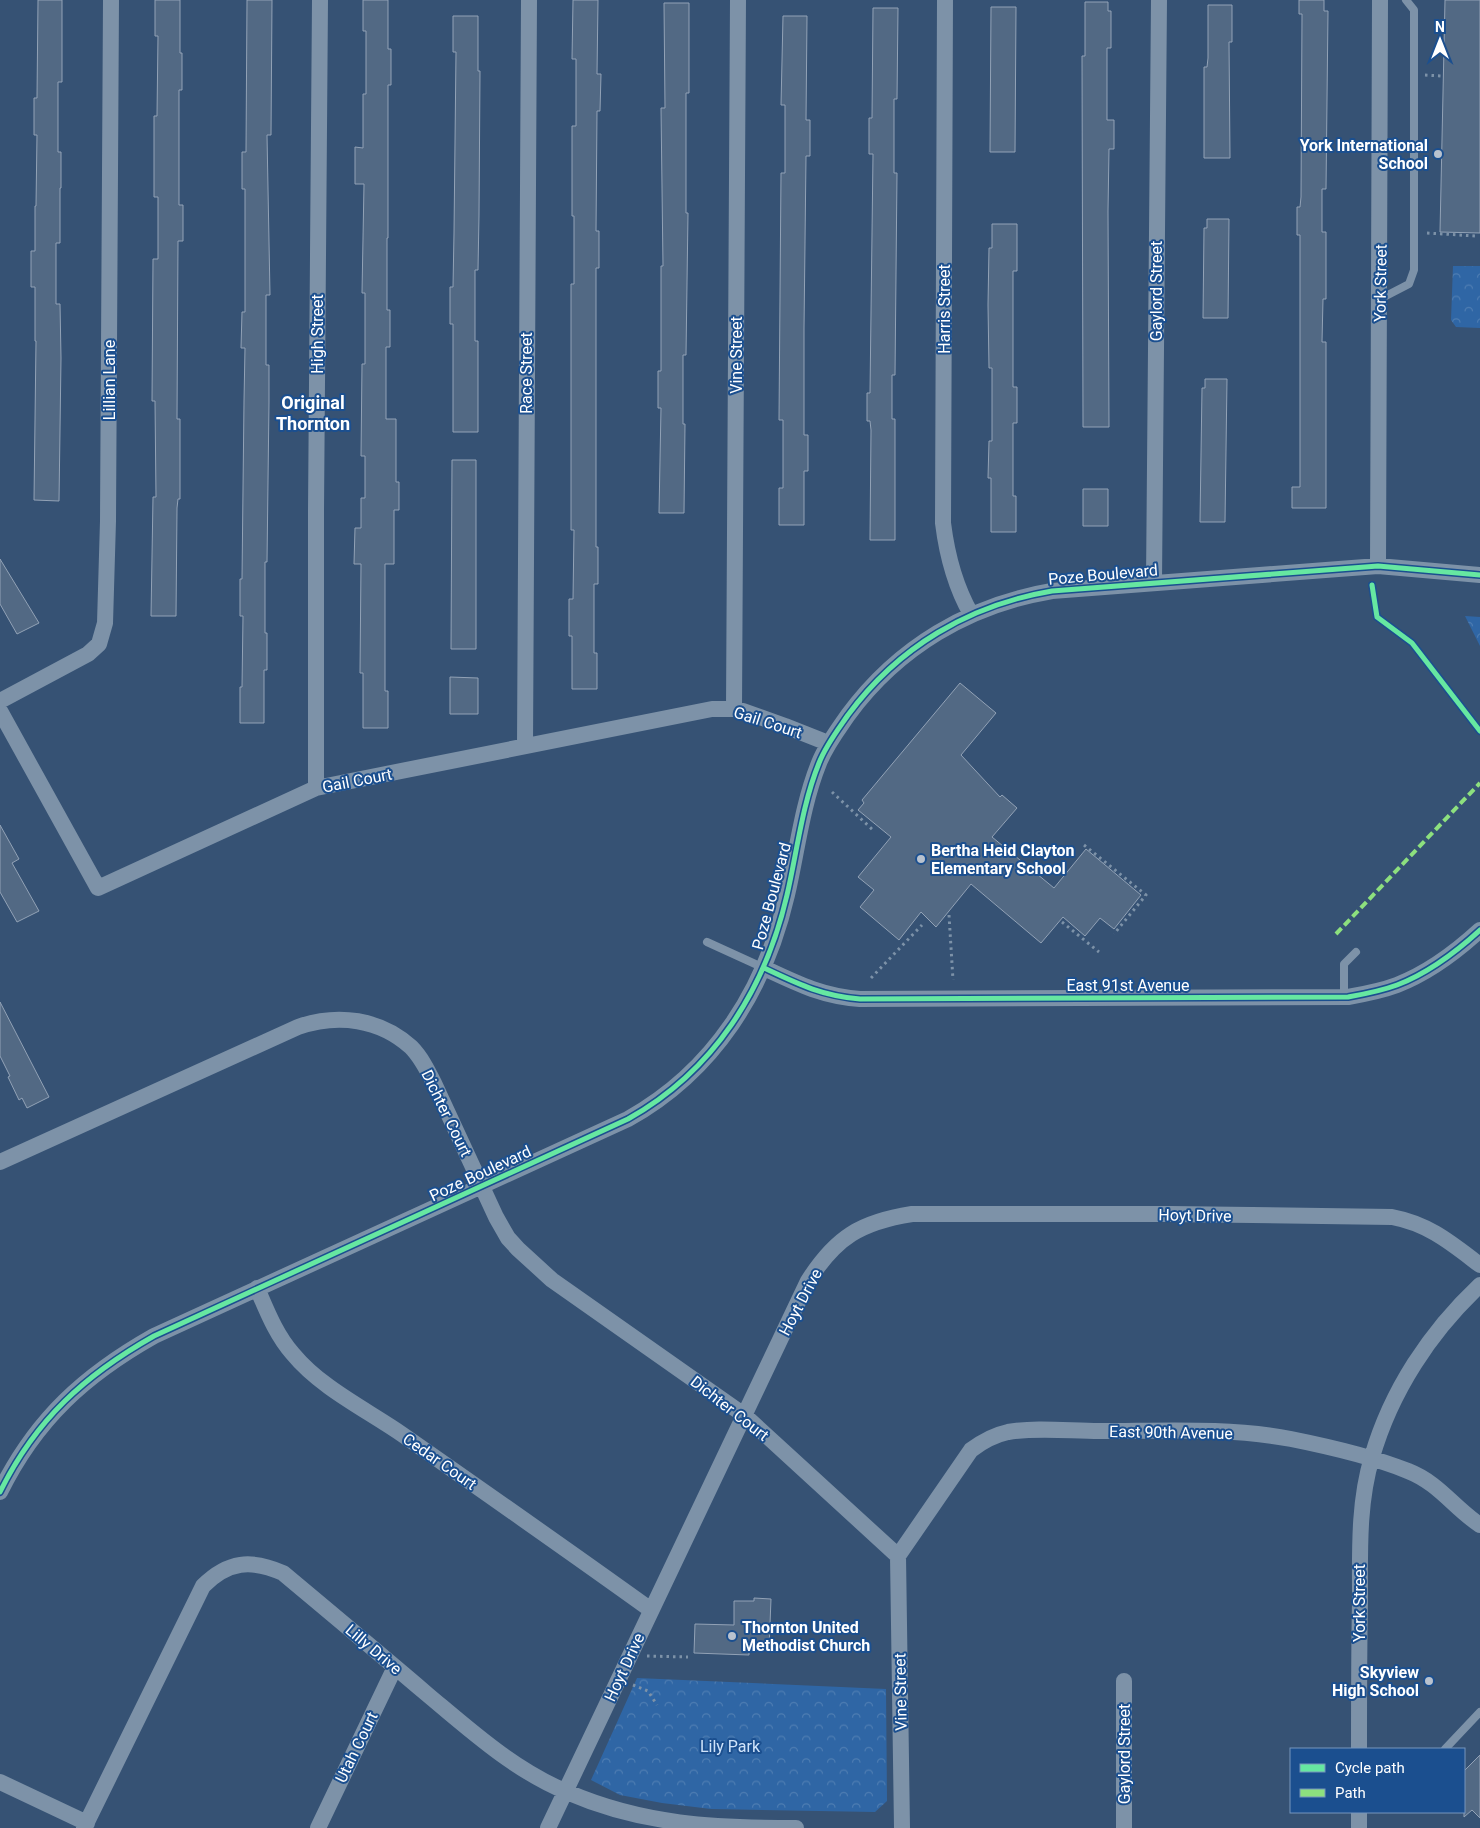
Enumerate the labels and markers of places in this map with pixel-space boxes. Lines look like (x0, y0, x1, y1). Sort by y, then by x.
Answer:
place label: York International School (1300, 136, 1428, 173)
marker: York International School (1432, 148, 1444, 160)
place label: Bertha Heid Clayton Elementary School (931, 841, 1075, 878)
marker: Bertha Heid Clayton Elementary School (915, 853, 927, 865)
place label: Thornton United Methodist Church (742, 1618, 870, 1655)
marker: Thornton United Methodist Church (726, 1630, 738, 1642)
place label: Skyview High School (1332, 1663, 1419, 1700)
marker: Skyview High School (1423, 1675, 1435, 1687)

